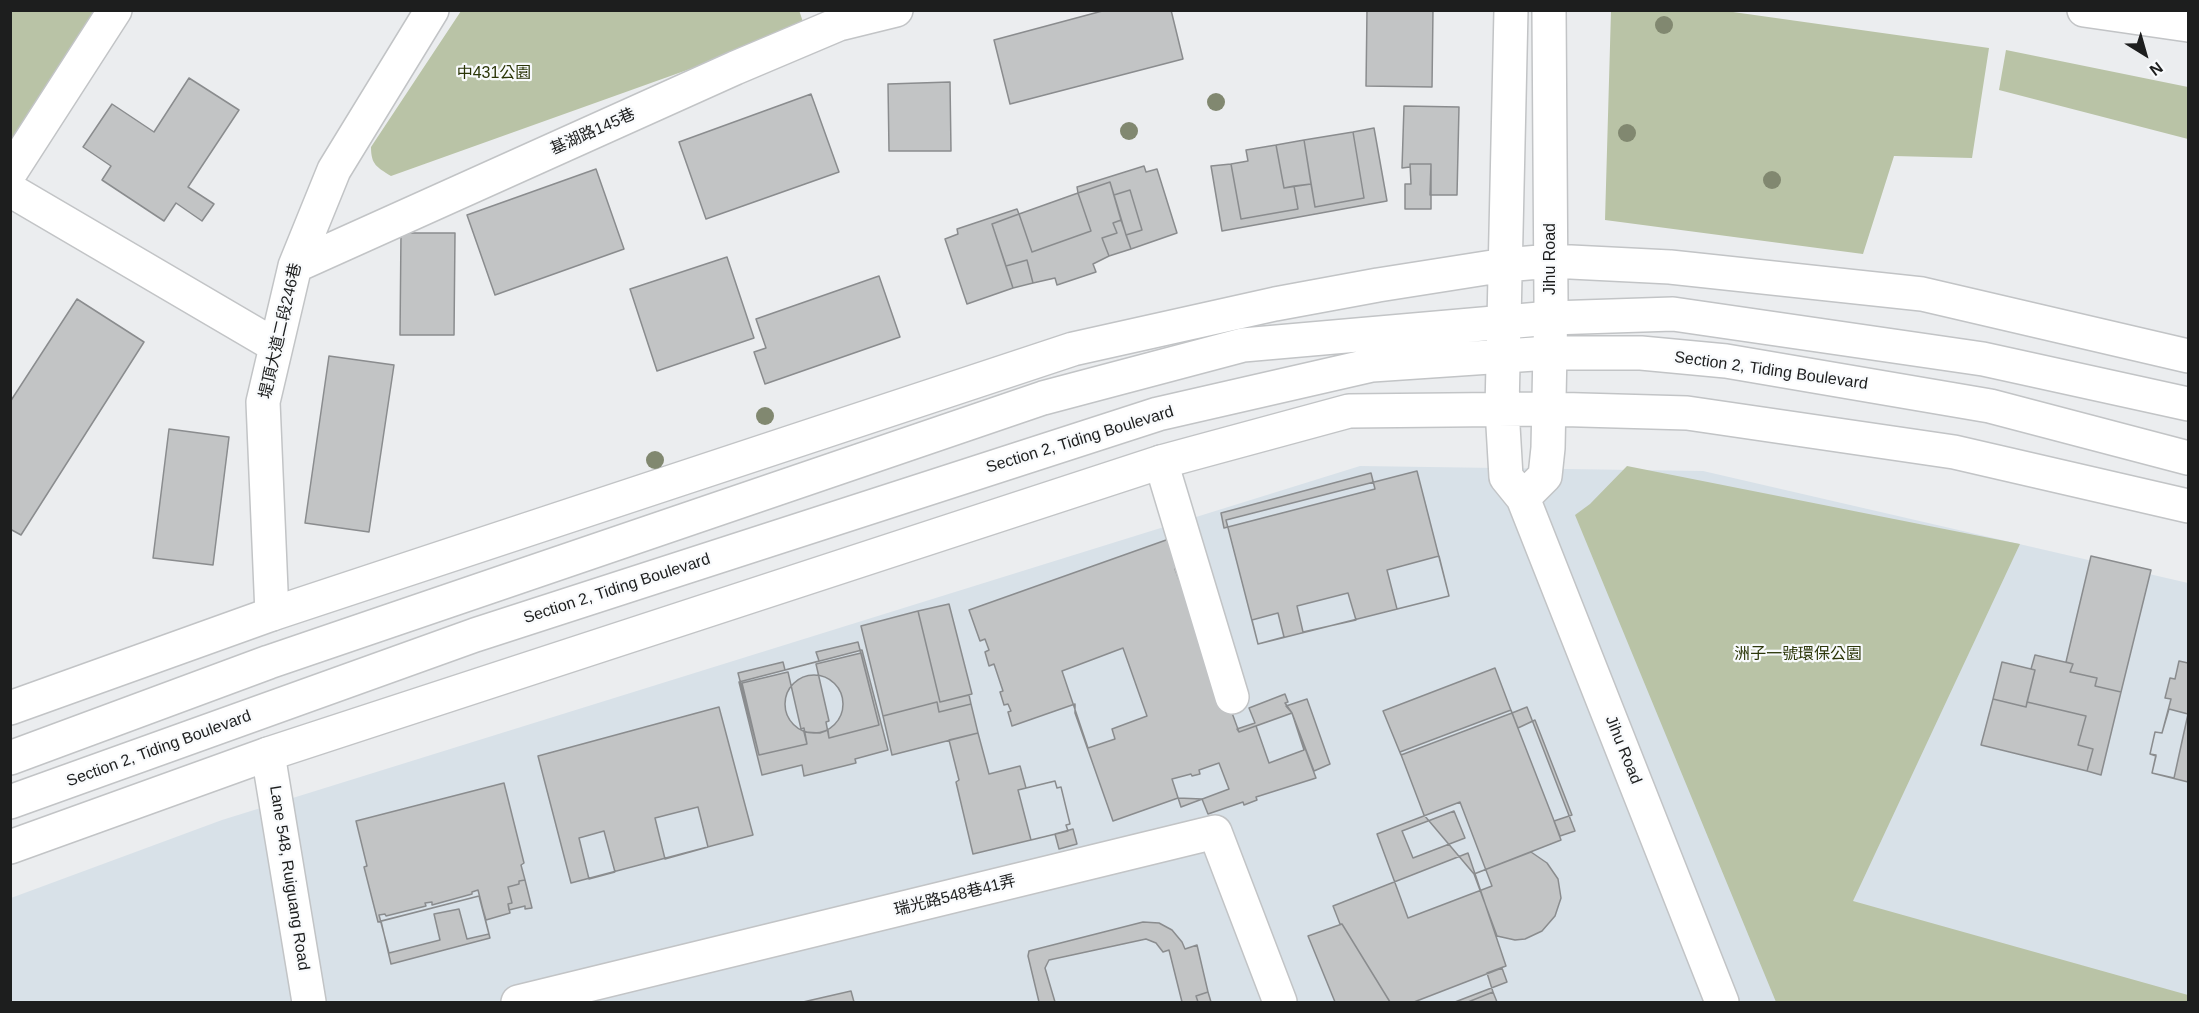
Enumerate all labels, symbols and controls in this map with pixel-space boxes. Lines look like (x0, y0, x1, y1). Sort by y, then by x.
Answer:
north arrow (2115, 24, 2175, 84)
text: N (2146, 59, 2166, 79)
park label: 中431公園 (457, 64, 531, 84)
street label: 基湖路145巷 (548, 105, 638, 159)
street label: Jihu Road (1541, 223, 1561, 295)
street label: 堤頂大道二段246巷 (256, 261, 306, 401)
street label: Section 2, Tiding Boulevard (1673, 348, 1869, 394)
street label: Section 2, Tiding Boulevard (984, 402, 1176, 478)
street label: Section 2, Tiding Boulevard (521, 550, 713, 628)
park label: 洲子一號環保公園 (1734, 645, 1862, 665)
street label: Section 2, Tiding Boulevard (64, 707, 254, 791)
street label: Jihu Road (1601, 713, 1645, 787)
street label: Lane 548, Ruiguang Road (265, 784, 313, 972)
street label: 瑞光路548巷41弄 (892, 872, 1018, 920)

